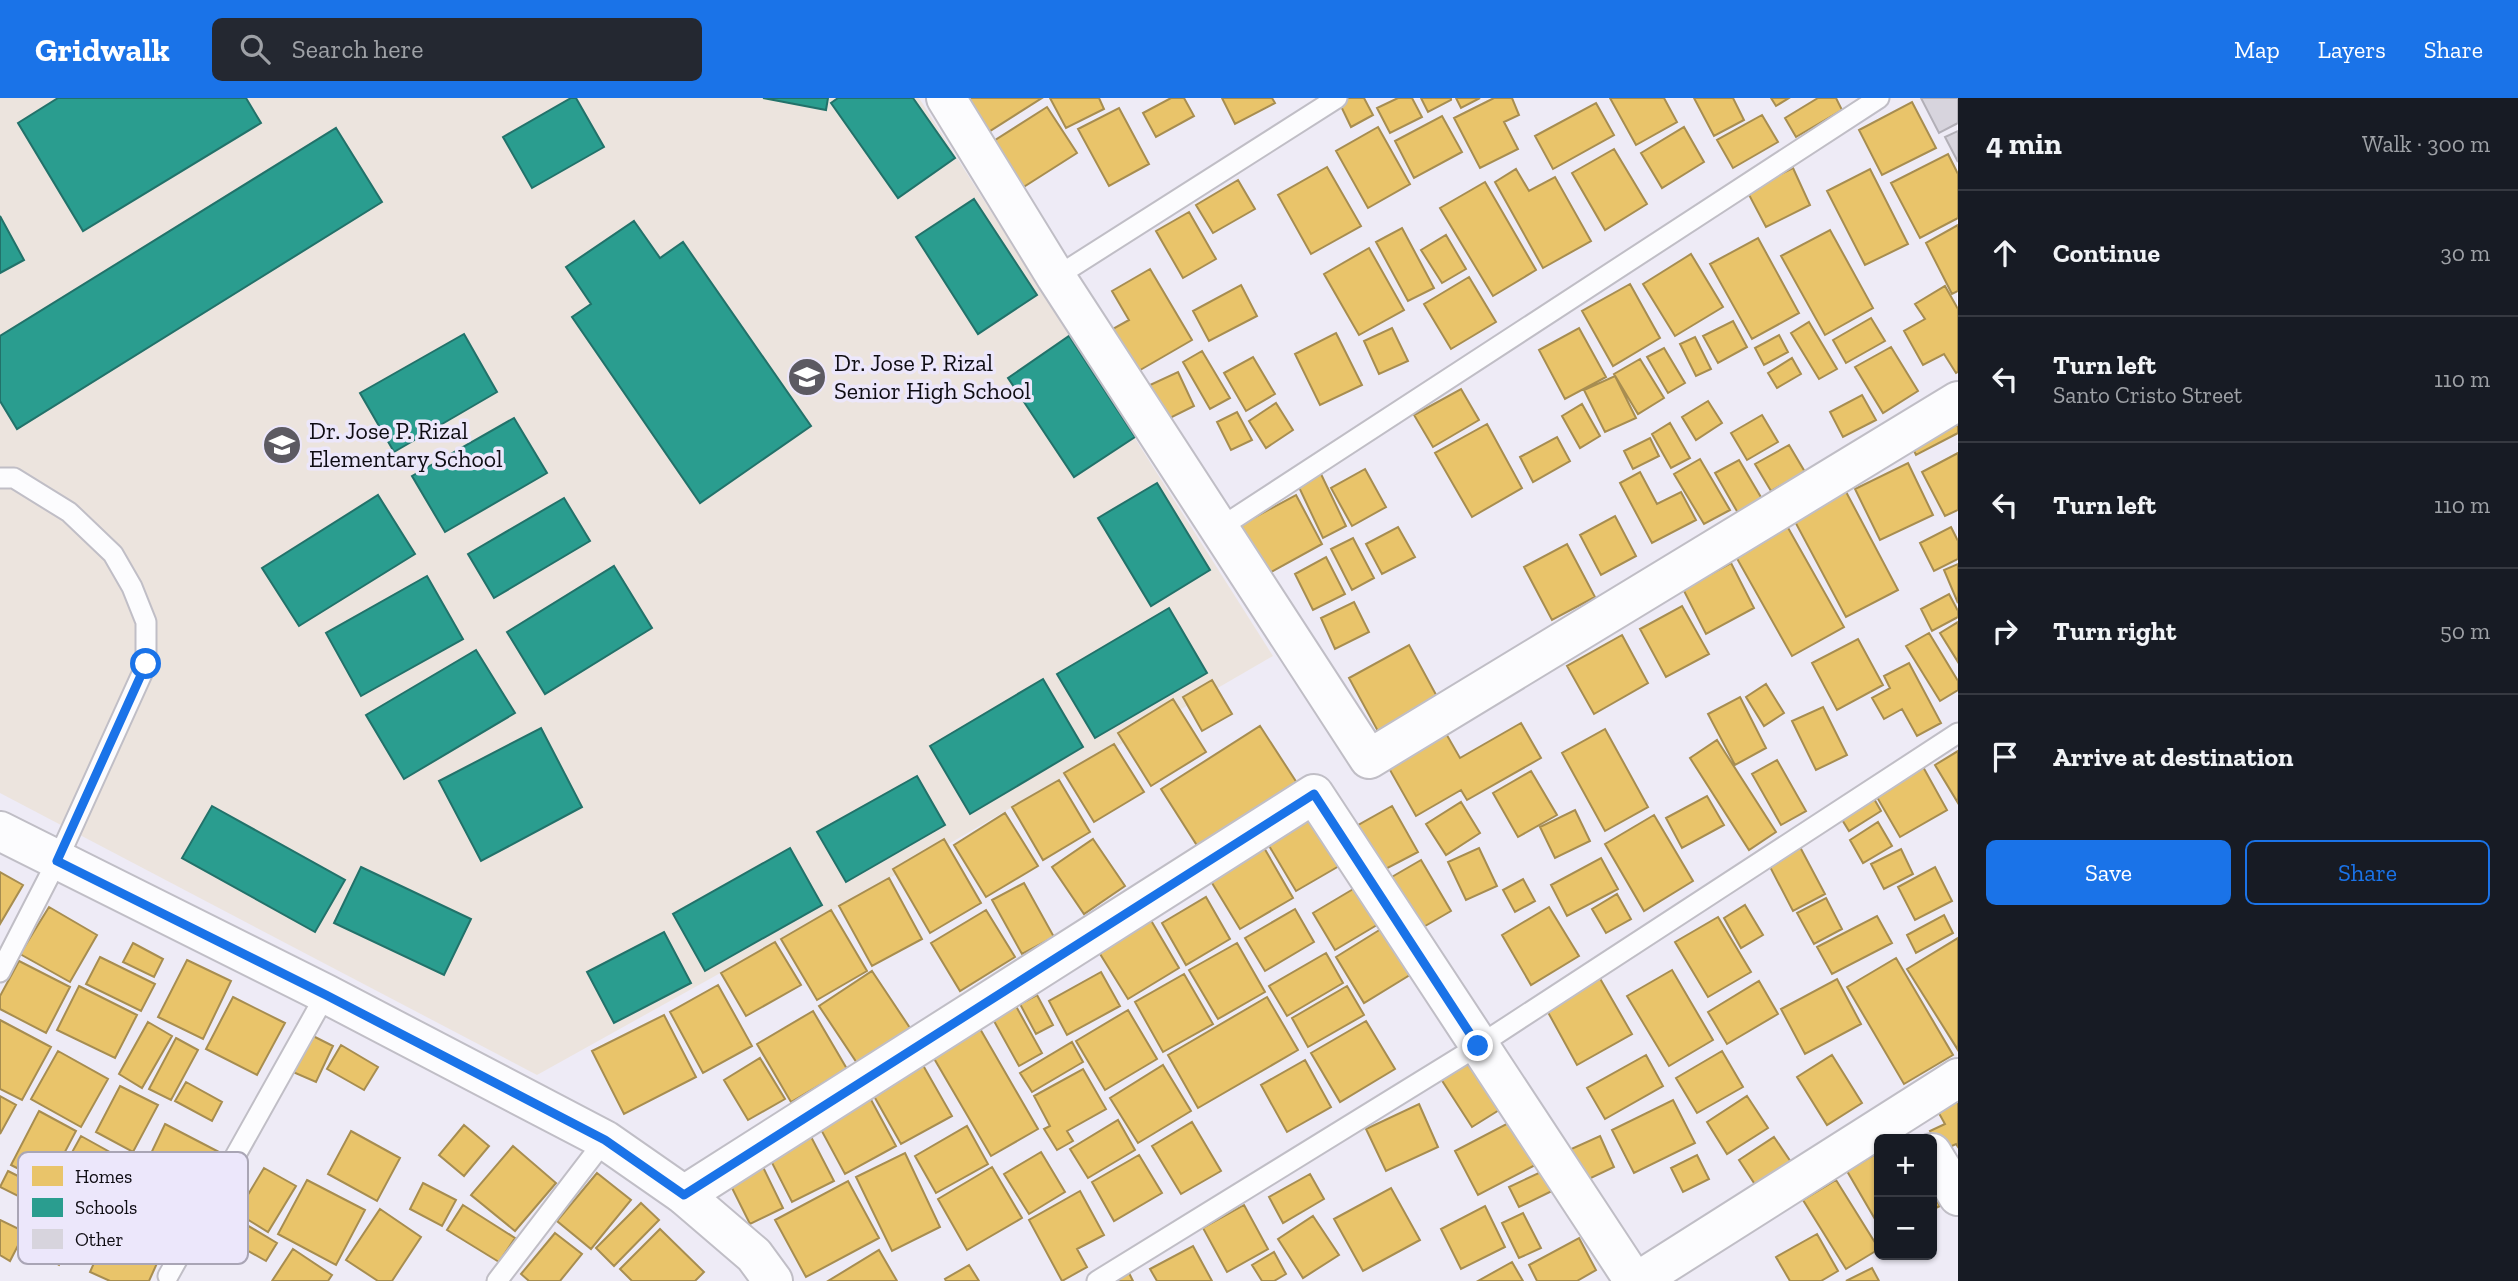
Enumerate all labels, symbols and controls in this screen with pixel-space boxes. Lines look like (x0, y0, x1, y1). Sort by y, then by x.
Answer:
search box (212, 18, 702, 81)
text: Gridwalk (35, 30, 170, 69)
icon: search (236, 30, 274, 68)
text: Search here (292, 33, 424, 65)
text: Map (2234, 35, 2280, 64)
text: Layers (2318, 35, 2386, 64)
text: Share (2424, 35, 2483, 64)
text: 4 min (1986, 126, 2062, 162)
text: Walk · 300 m (2362, 130, 2490, 158)
icon: ahead (1986, 234, 2024, 272)
text: Continue (2053, 237, 2160, 269)
text: 30 m (2440, 239, 2490, 267)
place label: Dr. Jose P. Rizal Senior High School (834, 348, 1031, 405)
text: Turn left (2053, 349, 2156, 381)
school or university icon: Dr. Jose P. Rizal Senior High School (786, 356, 828, 398)
icon: left (1986, 360, 2024, 398)
text: 110 m (2434, 365, 2490, 393)
text: Santo Cristo Street (2053, 381, 2242, 409)
place label: Dr. Jose P. Rizal Elementary School (309, 416, 503, 473)
school or university icon: Dr. Jose P. Rizal Elementary School (261, 424, 303, 466)
icon: left (1986, 486, 2024, 524)
text: Turn left (2053, 489, 2156, 521)
text: 110 m (2434, 491, 2490, 519)
icon: right (1986, 612, 2024, 650)
text: Turn right (2053, 615, 2176, 647)
text: 50 m (2440, 617, 2490, 645)
route start (130, 648, 161, 679)
icon: arrive (1986, 738, 2024, 776)
text: Arrive at destination (2053, 741, 2293, 773)
button: Save (1986, 840, 2231, 905)
button: Share (2245, 840, 2490, 905)
route end (1462, 1030, 1493, 1061)
map controls (1874, 1134, 1937, 1260)
button: + (1874, 1134, 1937, 1197)
legend (18, 1152, 248, 1264)
text: Homes (75, 1165, 132, 1188)
text: Schools (75, 1196, 137, 1219)
button: − (1874, 1197, 1937, 1260)
text: Other (75, 1228, 123, 1251)

